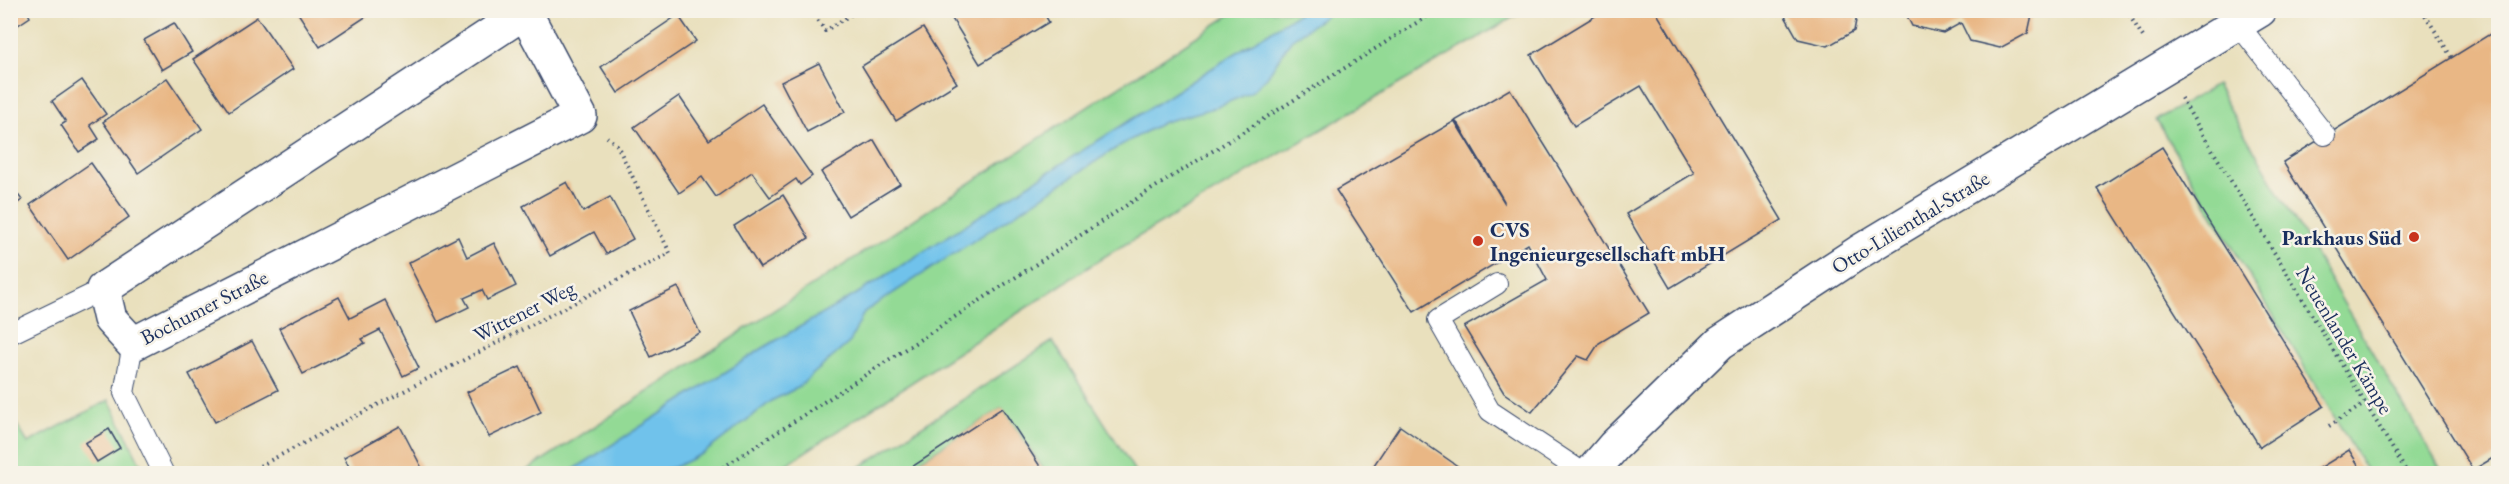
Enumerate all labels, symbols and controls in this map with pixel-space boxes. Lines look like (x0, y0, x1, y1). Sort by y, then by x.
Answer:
street label: Otto-Lilienthal-Straße (1826, 164, 1994, 280)
place label: CVS Ingenieurgesellschaft mbH (1490, 216, 1726, 267)
place label: Parkhaus Süd (2282, 224, 2402, 251)
marker: Parkhaus Süd (2407, 230, 2421, 244)
marker: CVS Ingenieurgesellschaft mbH (1471, 234, 1485, 248)
street label: Neuenlander Kämpe (2290, 261, 2400, 419)
street label: Bochumer Straße (136, 263, 272, 351)
street label: Wittener Weg (469, 274, 580, 348)

